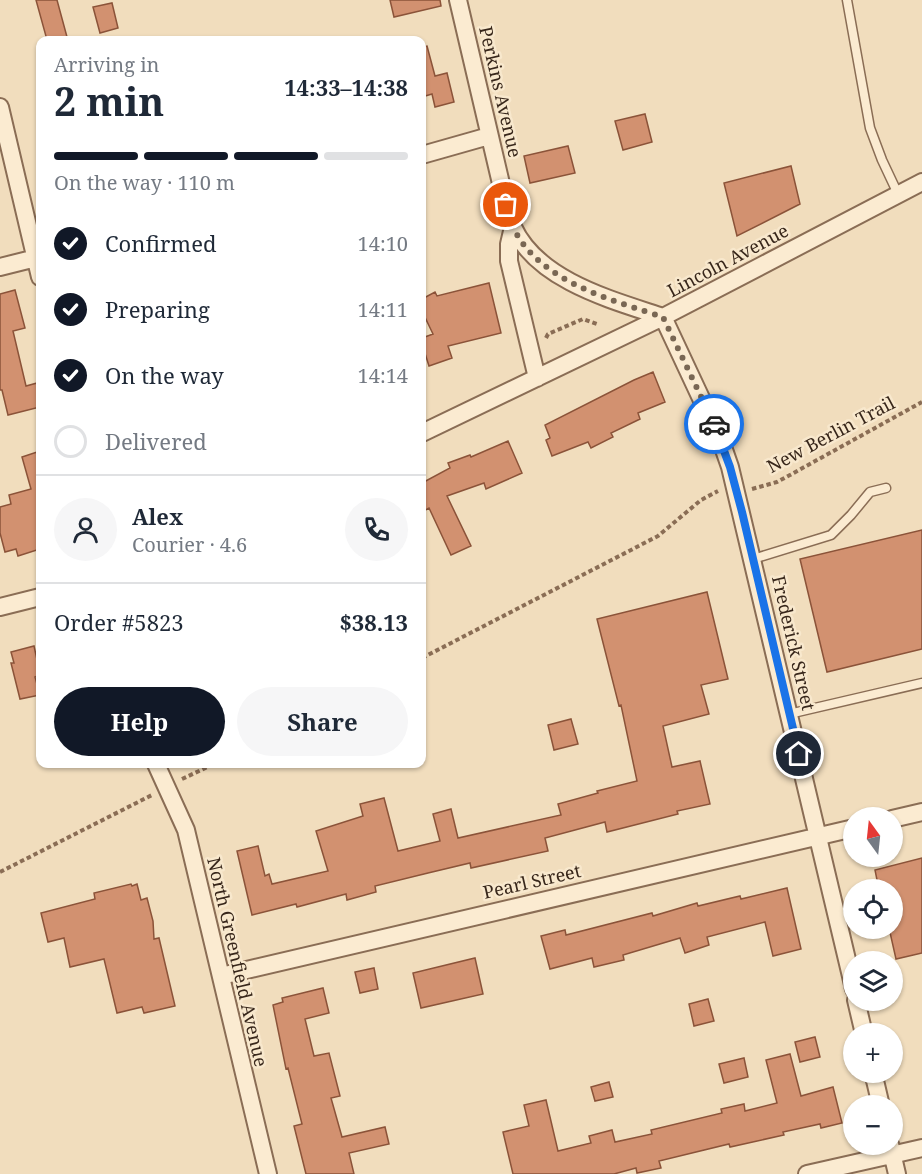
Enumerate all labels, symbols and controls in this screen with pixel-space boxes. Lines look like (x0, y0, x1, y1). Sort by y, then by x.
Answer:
street label: Perkins Avenue (474, 24, 528, 160)
text: Arriving in (54, 51, 159, 78)
text: 14:33–14:38 (284, 72, 408, 102)
text: 2 min (54, 74, 164, 127)
text: On the way · 110 m (54, 169, 235, 196)
pin (480, 179, 531, 230)
icon: bag (489, 188, 522, 221)
street label: Lincoln Avenue (663, 218, 792, 302)
icon: check (54, 227, 87, 260)
text: Confirmed (105, 228, 216, 258)
text: 14:10 (358, 230, 408, 257)
icon: check (54, 293, 87, 326)
text: Preparing (105, 294, 210, 324)
text: 14:11 (358, 296, 408, 323)
icon: check (54, 359, 87, 392)
text: On the way (105, 360, 224, 390)
text: 14:14 (358, 362, 408, 389)
street label: New Berlin Trail (762, 390, 899, 478)
courier (684, 394, 744, 454)
icon: car (698, 408, 731, 441)
text: Delivered (105, 426, 207, 456)
button: person (54, 498, 117, 561)
button: phone (345, 498, 408, 561)
text: Alex (132, 501, 183, 531)
text: Courier · 4.6 (132, 531, 247, 558)
street label: Frederick Street (767, 573, 821, 713)
text: Order #5823 (54, 607, 184, 637)
text: $38.13 (339, 607, 408, 637)
button: Help (54, 687, 225, 756)
button: Share (237, 687, 408, 756)
pin (773, 728, 824, 779)
icon: home (782, 737, 815, 770)
north arrow (843, 807, 903, 867)
map controls (843, 807, 903, 1155)
street label: North Greenfield Avenue (202, 855, 274, 1069)
street label: Pearl Street (481, 858, 583, 904)
button: locate (843, 879, 903, 939)
button: layers (843, 951, 903, 1011)
button: + (843, 1023, 903, 1083)
button: − (843, 1095, 903, 1155)

